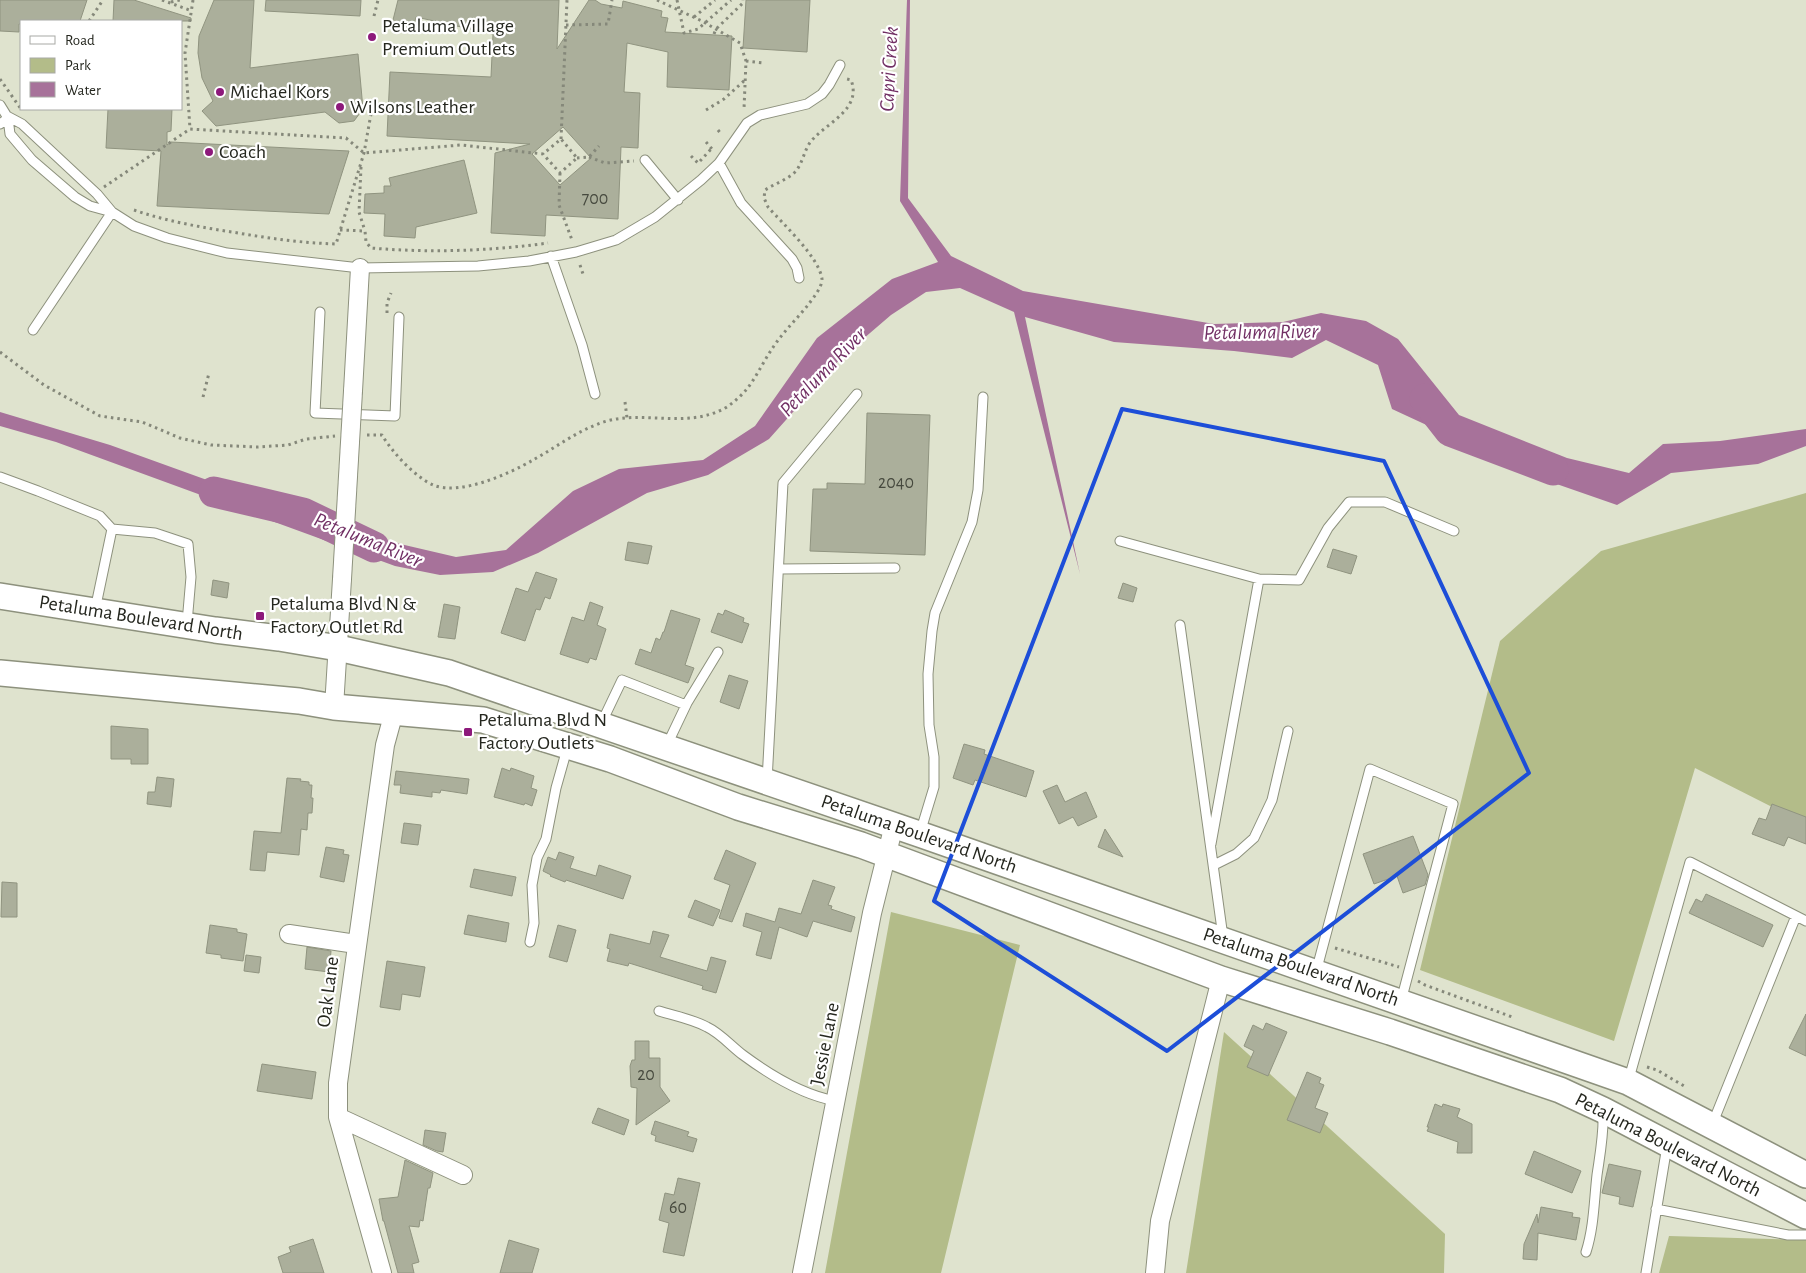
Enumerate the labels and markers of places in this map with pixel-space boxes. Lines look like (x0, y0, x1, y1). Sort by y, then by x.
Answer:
place label: Petaluma Village Premium Outlets (382, 16, 515, 59)
marker: Petaluma Village Premium Outlets (366, 31, 378, 43)
place label: Michael Kors (230, 82, 329, 102)
marker: Michael Kors (214, 86, 226, 98)
place label: Wilsons Leather (350, 97, 475, 117)
marker: Wilsons Leather (334, 101, 346, 113)
place label: Coach (219, 142, 266, 162)
marker: Coach (203, 146, 215, 158)
place label: Petaluma Blvd N & Factory Outlet Rd (270, 594, 416, 637)
marker: Petaluma Blvd N & Factory Outlet Rd (254, 610, 266, 622)
place label: Petaluma Blvd N Factory Outlets (478, 710, 607, 753)
marker: Petaluma Blvd N Factory Outlets (462, 726, 474, 738)

